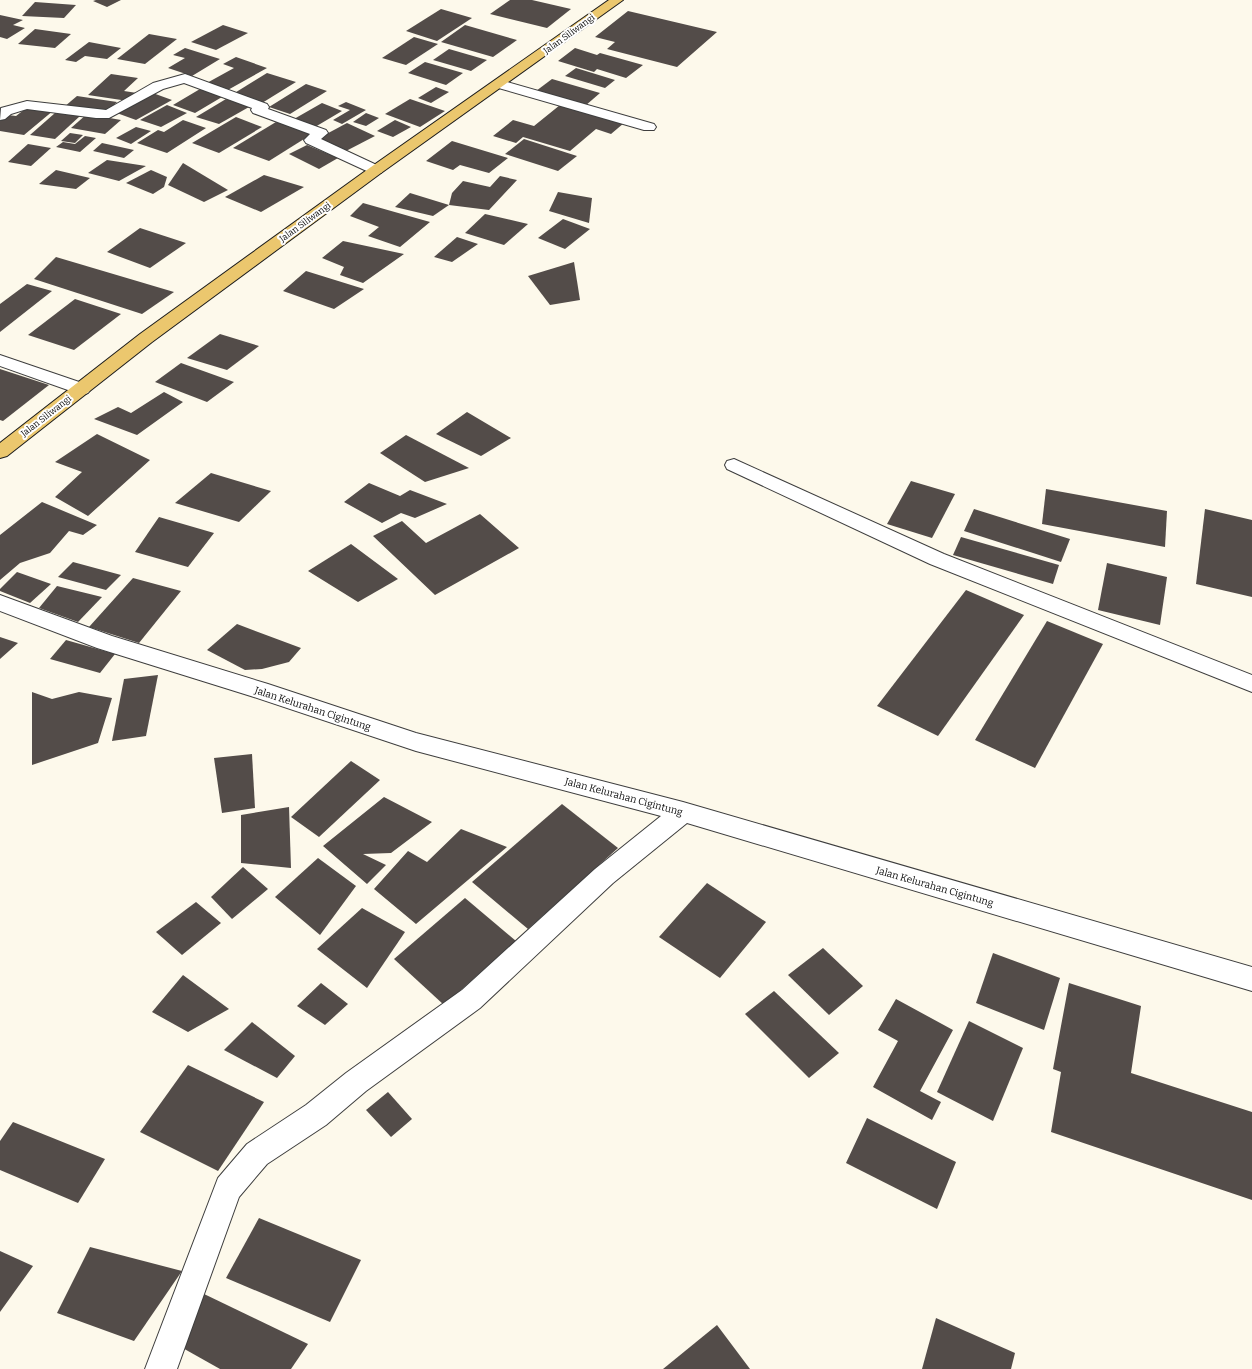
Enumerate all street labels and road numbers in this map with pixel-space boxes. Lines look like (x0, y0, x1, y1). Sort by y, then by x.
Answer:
street label: Jalan Siliwangi (541, 12, 597, 56)
street label: Jalan Siliwangi (277, 200, 333, 244)
street label: Jalan Siliwangi (18, 393, 73, 439)
street label: Jalan Kelurahan Cigintung (252, 684, 373, 734)
street label: Jalan Kelurahan Cigintung (563, 775, 684, 819)
street label: Jalan Kelurahan Cigintung (874, 864, 995, 910)

